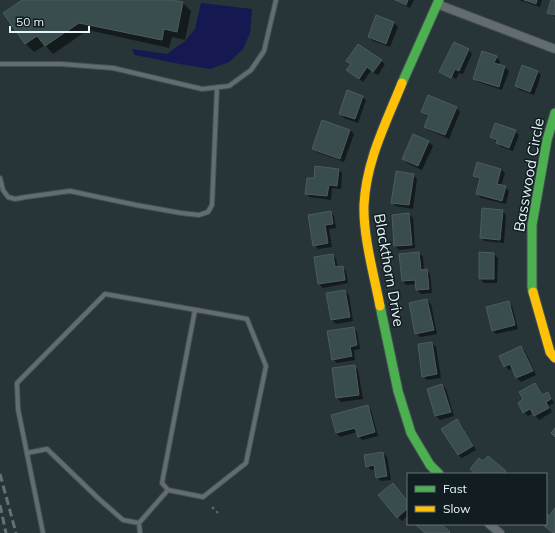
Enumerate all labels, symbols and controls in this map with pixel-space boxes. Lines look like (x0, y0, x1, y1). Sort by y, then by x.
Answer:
scale bar (10, 8, 89, 34)
text: 50 m (16, 14, 44, 29)
street label: Basswood Circle (509, 117, 548, 233)
street label: Blackthorn Drive (370, 212, 409, 328)
legend (407, 473, 547, 525)
text: Fast (443, 481, 467, 496)
text: Slow (443, 501, 471, 516)

